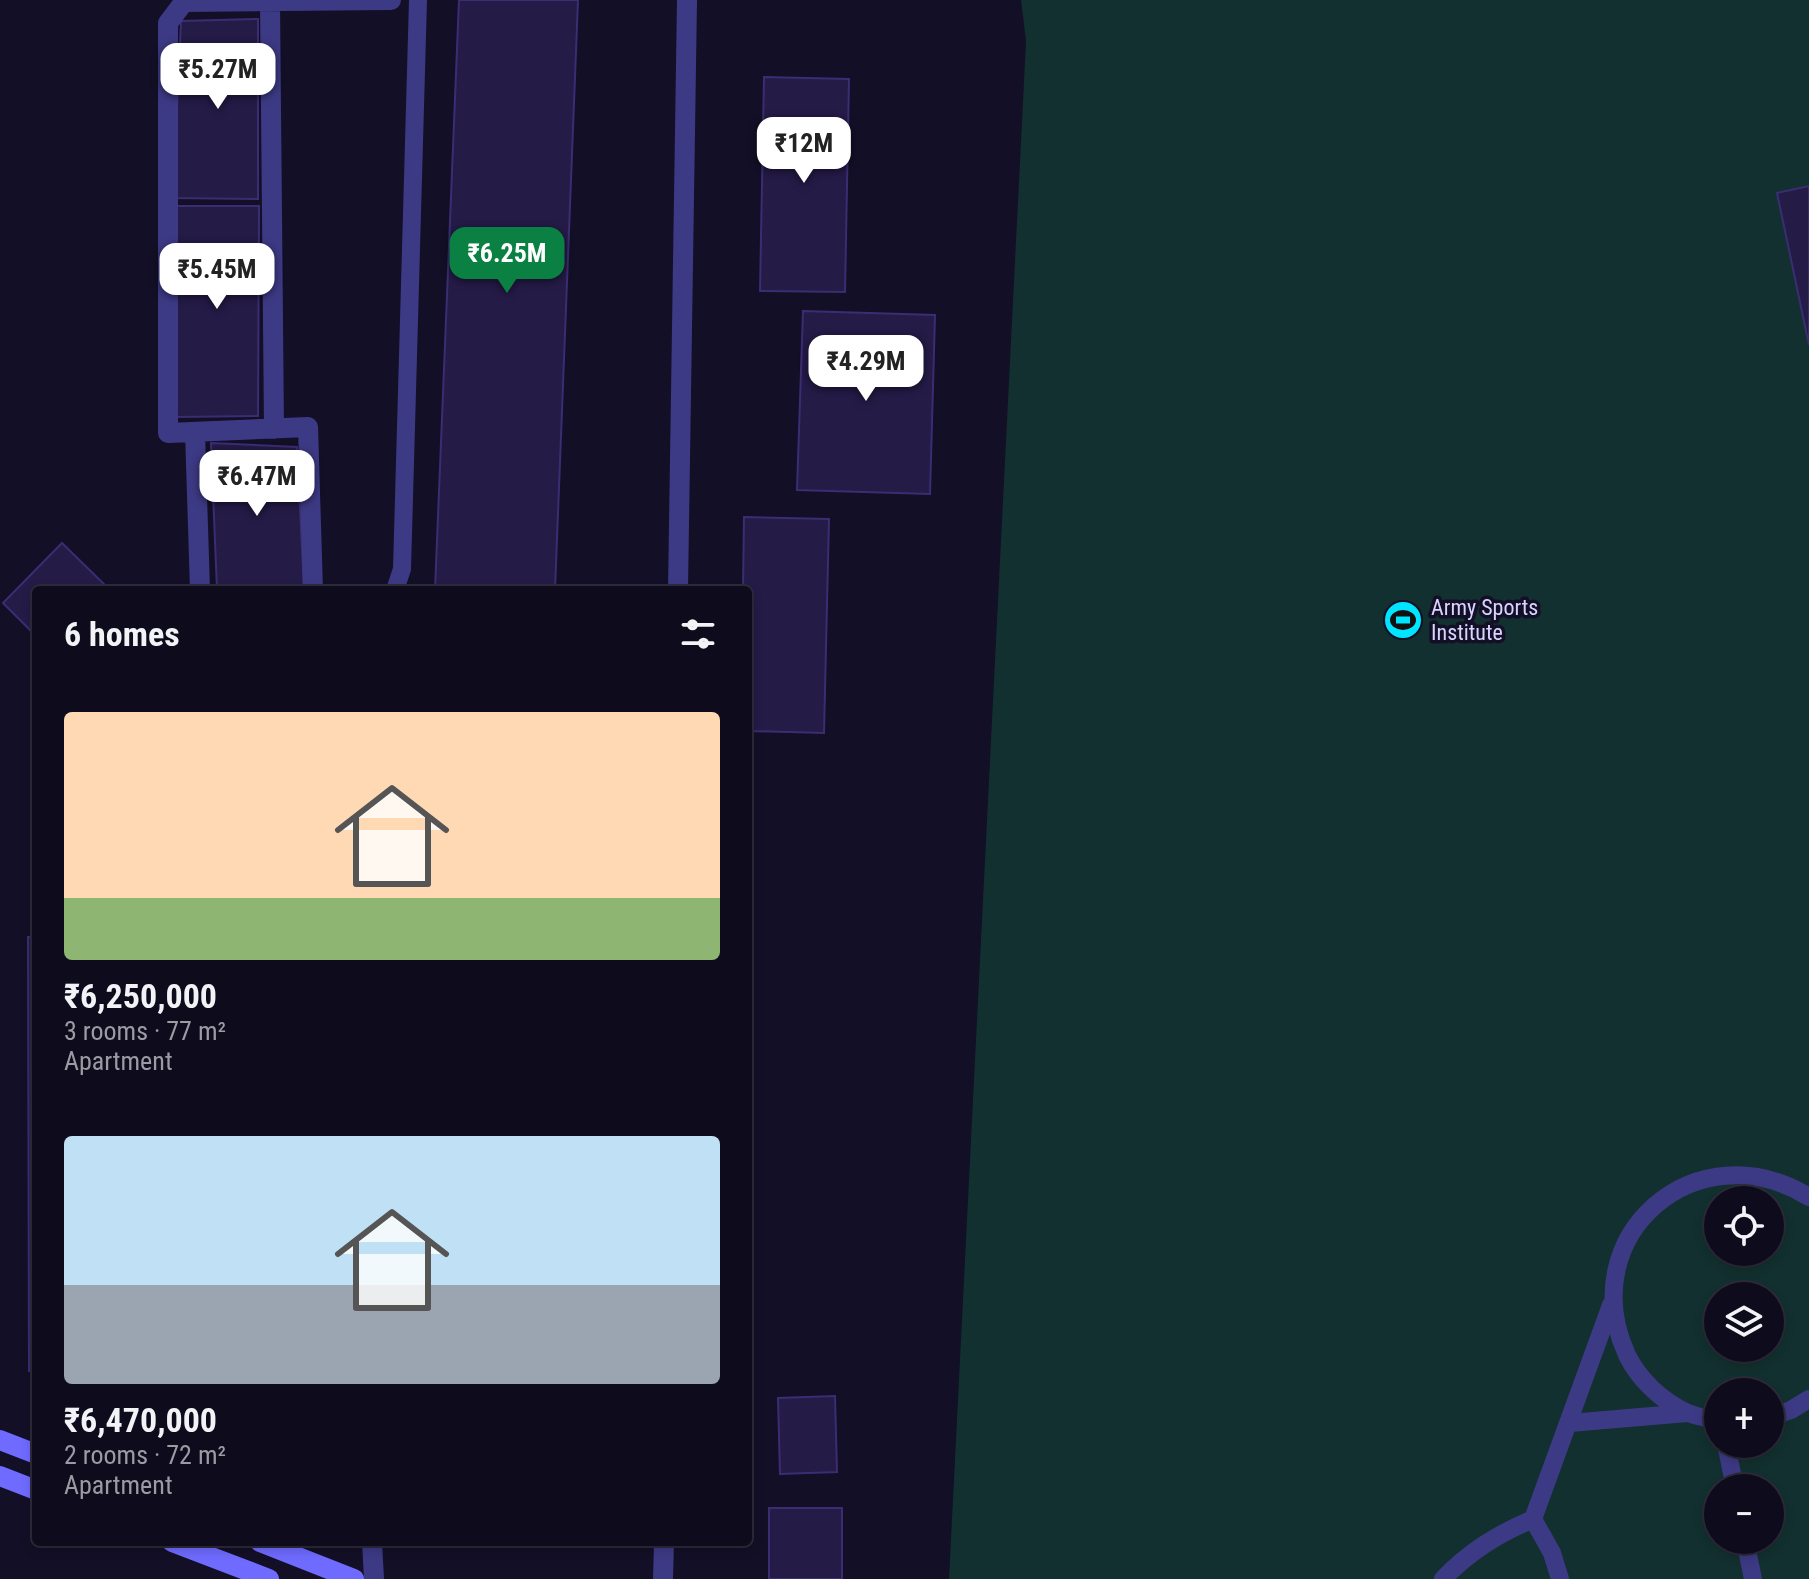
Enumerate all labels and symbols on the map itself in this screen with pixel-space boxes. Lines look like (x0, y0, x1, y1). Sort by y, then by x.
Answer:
pin: ₹5.27M (153, 43, 283, 111)
pin: ₹12M (757, 117, 851, 185)
pin: ₹6.25M (442, 227, 572, 295)
pin: ₹5.45M (152, 243, 282, 311)
pin: ₹4.29M (801, 335, 931, 403)
pin: ₹6.47M (192, 450, 322, 518)
place label: Army Sports Institute (1431, 595, 1538, 645)
sports icon: Army Sports Institute (1382, 599, 1424, 641)

